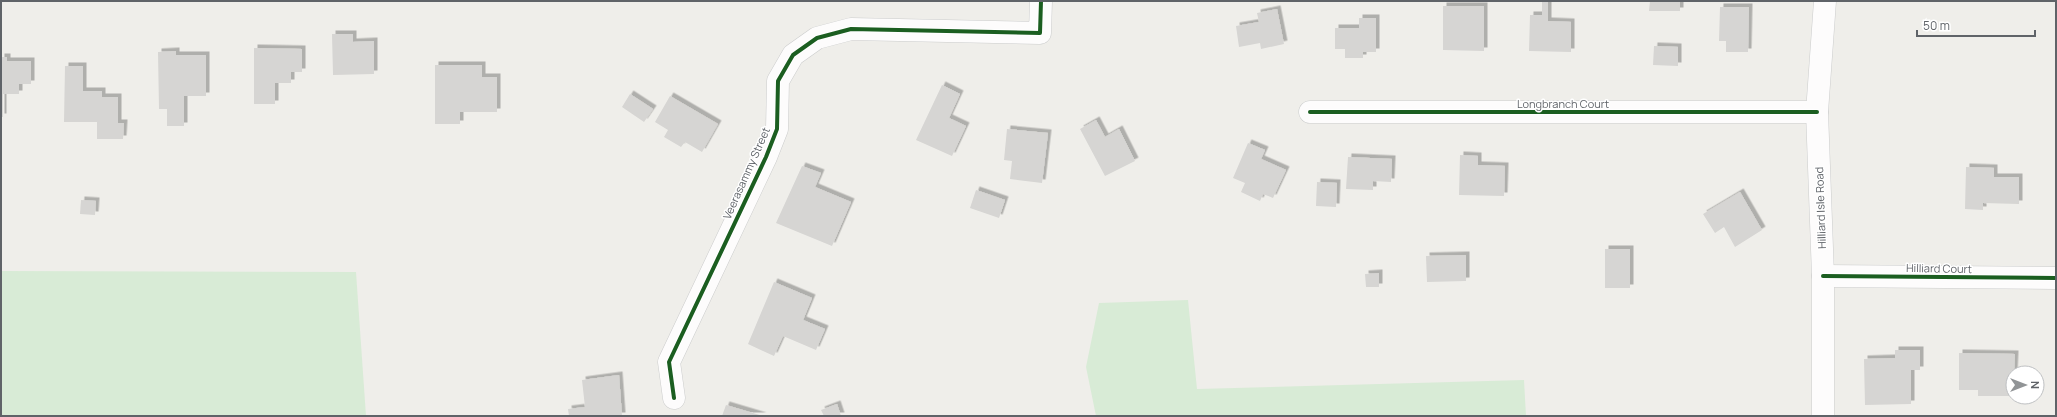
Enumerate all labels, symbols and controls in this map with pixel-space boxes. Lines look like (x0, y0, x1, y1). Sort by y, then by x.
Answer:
scale bar (1917, 12, 2035, 38)
text: 50 m (1923, 17, 1950, 34)
street label: Longbranch Court (1517, 96, 1609, 111)
street label: Veerasammy Street (719, 125, 773, 221)
street label: Hilliard Isle Road (1811, 167, 1829, 249)
street label: Hilliard Court (1906, 260, 1972, 276)
north arrow (2005, 365, 2045, 405)
text: N (2028, 381, 2043, 389)

